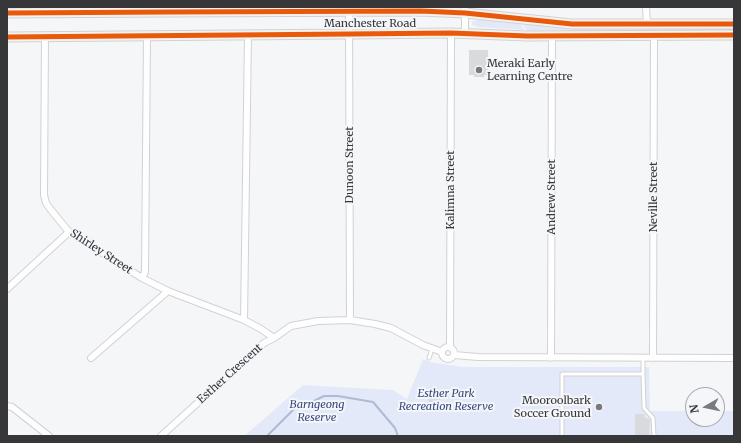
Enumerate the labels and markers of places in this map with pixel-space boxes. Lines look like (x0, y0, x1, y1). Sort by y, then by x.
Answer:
place label: Meraki Early Learning Centre (487, 57, 572, 83)
marker: Meraki Early Learning Centre (474, 65, 484, 75)
place label: Mooroolbark Soccer Ground (514, 394, 591, 420)
marker: Mooroolbark Soccer Ground (594, 402, 604, 412)

